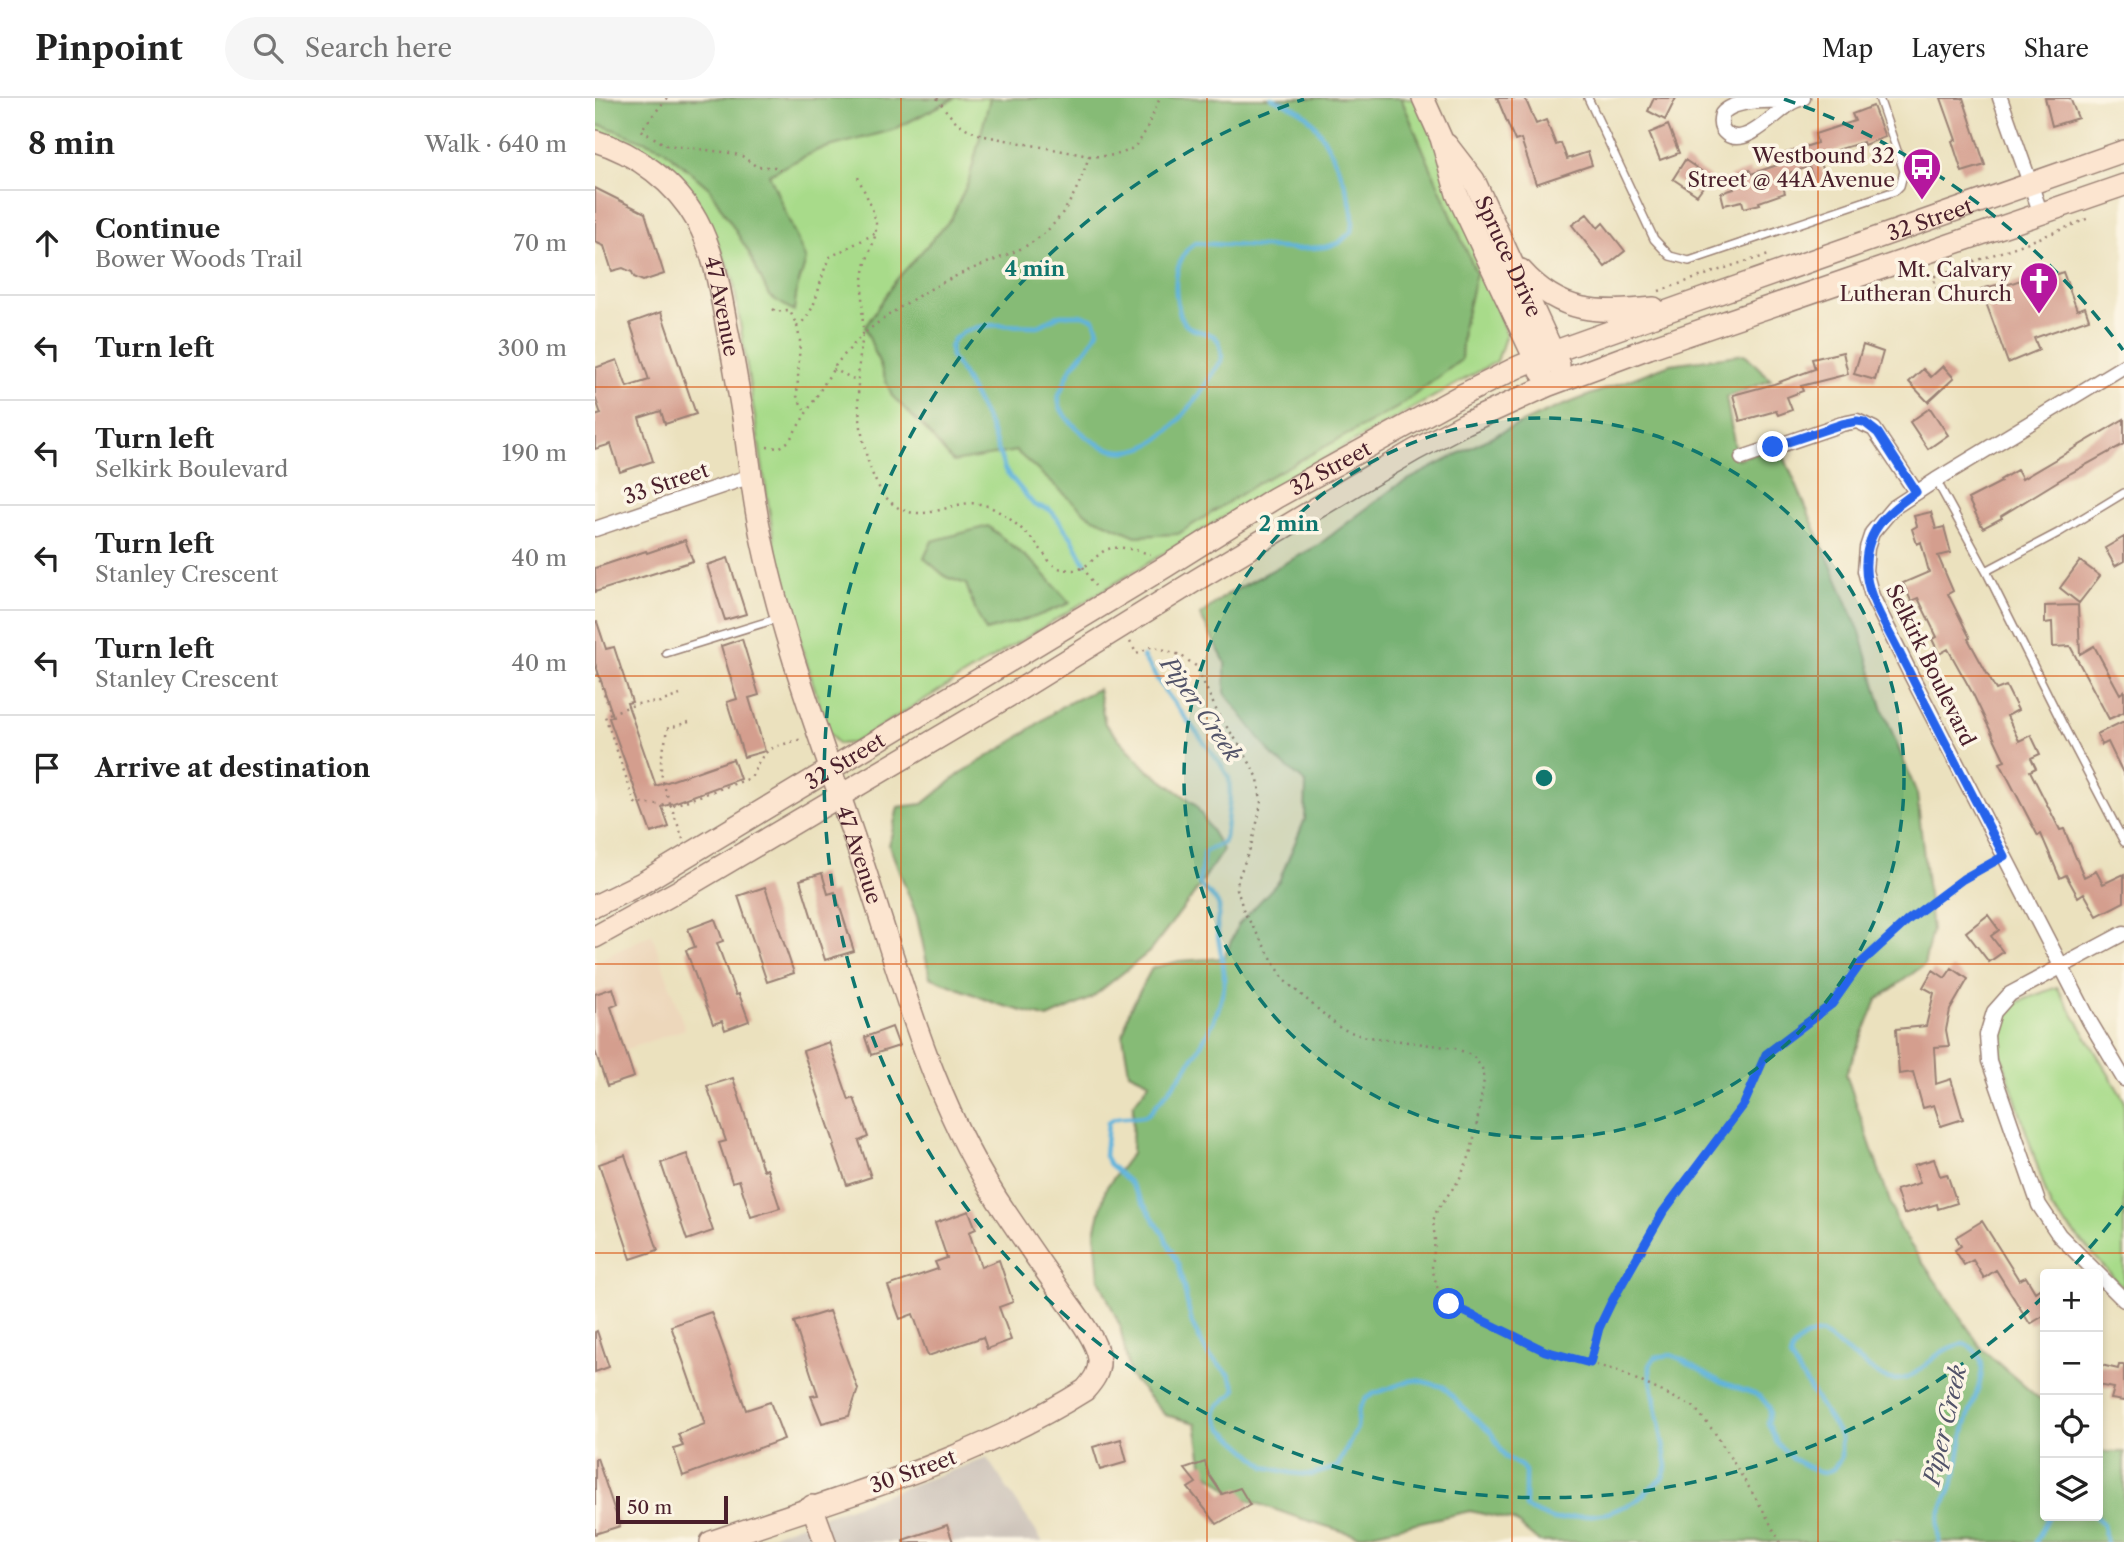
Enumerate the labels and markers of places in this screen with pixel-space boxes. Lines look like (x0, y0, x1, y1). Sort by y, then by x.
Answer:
place label: Westbound 32 Street @ 44A Avenue (1687, 143, 1895, 192)
bus stop icon: Westbound 32 Street @ 44A Avenue (1901, 146, 1943, 201)
place label: Mt. Calvary Lutheran Church (1839, 257, 2012, 306)
church icon: Mt. Calvary Lutheran Church (2018, 260, 2060, 315)
centre of rings (1532, 766, 1556, 790)

